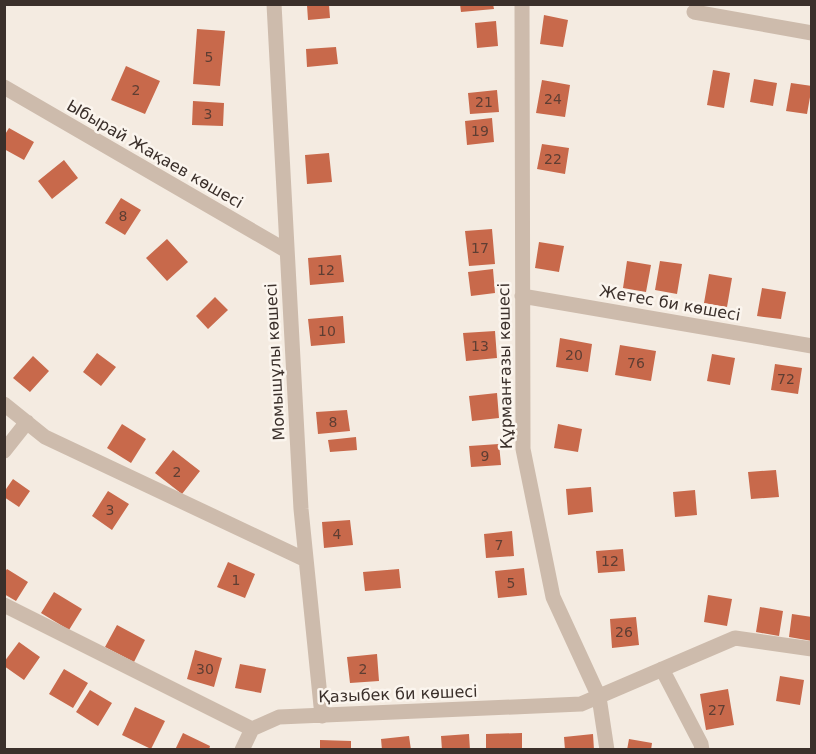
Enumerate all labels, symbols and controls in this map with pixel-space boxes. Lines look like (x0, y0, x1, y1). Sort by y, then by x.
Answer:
house number: 5 (205, 49, 213, 65)
house number: 2 (132, 82, 140, 98)
house number: 24 (544, 91, 562, 107)
house number: 21 (475, 94, 493, 110)
street label: Ыбырай Жақаев көшесі (64, 96, 246, 212)
house number: 3 (204, 106, 212, 122)
house number: 19 (471, 123, 489, 139)
house number: 22 (544, 151, 562, 167)
house number: 8 (119, 208, 127, 224)
house number: 17 (471, 240, 489, 256)
house number: 12 (317, 262, 335, 278)
street label: Жетес би көшесі (598, 281, 742, 325)
street label: Момышұлы көшесі (261, 283, 289, 441)
street label: Құрманғазы көшесі (494, 283, 516, 449)
house number: 10 (318, 323, 336, 339)
house number: 13 (471, 338, 489, 354)
house number: 20 (565, 347, 583, 363)
house number: 76 (627, 355, 645, 371)
house number: 72 (777, 371, 795, 387)
house number: 8 (329, 414, 337, 430)
house number: 9 (481, 448, 489, 464)
house number: 2 (173, 464, 181, 480)
house number: 3 (106, 502, 114, 518)
house number: 4 (333, 526, 342, 542)
house number: 7 (495, 537, 503, 553)
house number: 12 (601, 553, 619, 569)
house number: 1 (232, 572, 240, 588)
house number: 5 (507, 575, 515, 591)
house number: 26 (615, 624, 633, 640)
house number: 30 (196, 661, 214, 677)
house number: 2 (359, 661, 367, 677)
street label: Қазыбек би көшесі (318, 682, 478, 706)
house number: 27 (708, 702, 726, 718)

